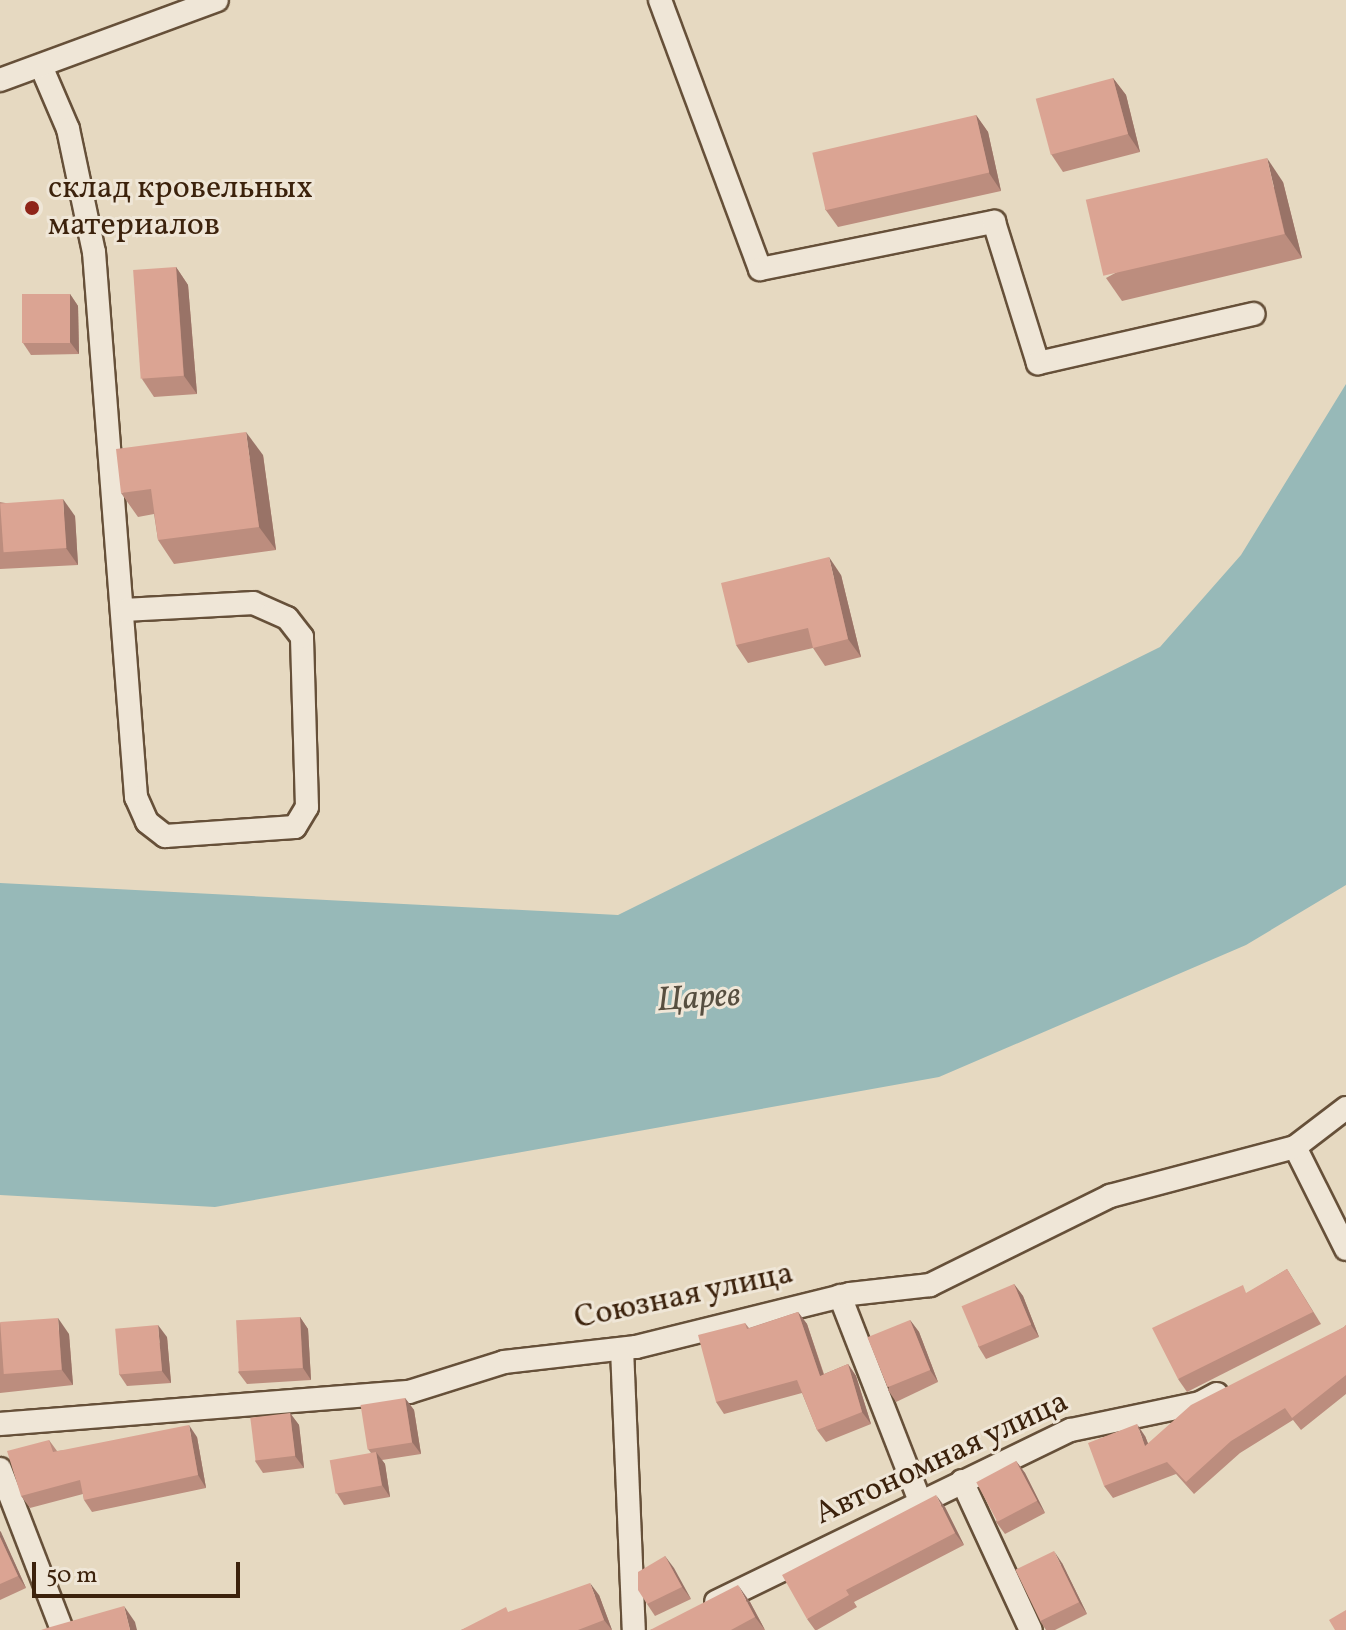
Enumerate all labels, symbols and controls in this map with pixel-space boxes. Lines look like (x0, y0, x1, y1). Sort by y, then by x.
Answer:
place label: склад кровельных материалов (48, 171, 313, 246)
marker: склад кровельных материалов (23, 199, 41, 217)
water label: Царев (656, 976, 742, 1022)
street label: Союзная улица (571, 1255, 797, 1339)
street label: Автономная улица (809, 1383, 1075, 1535)
scale bar (36, 1546, 244, 1596)
text: 50 m (46, 1559, 98, 1593)

